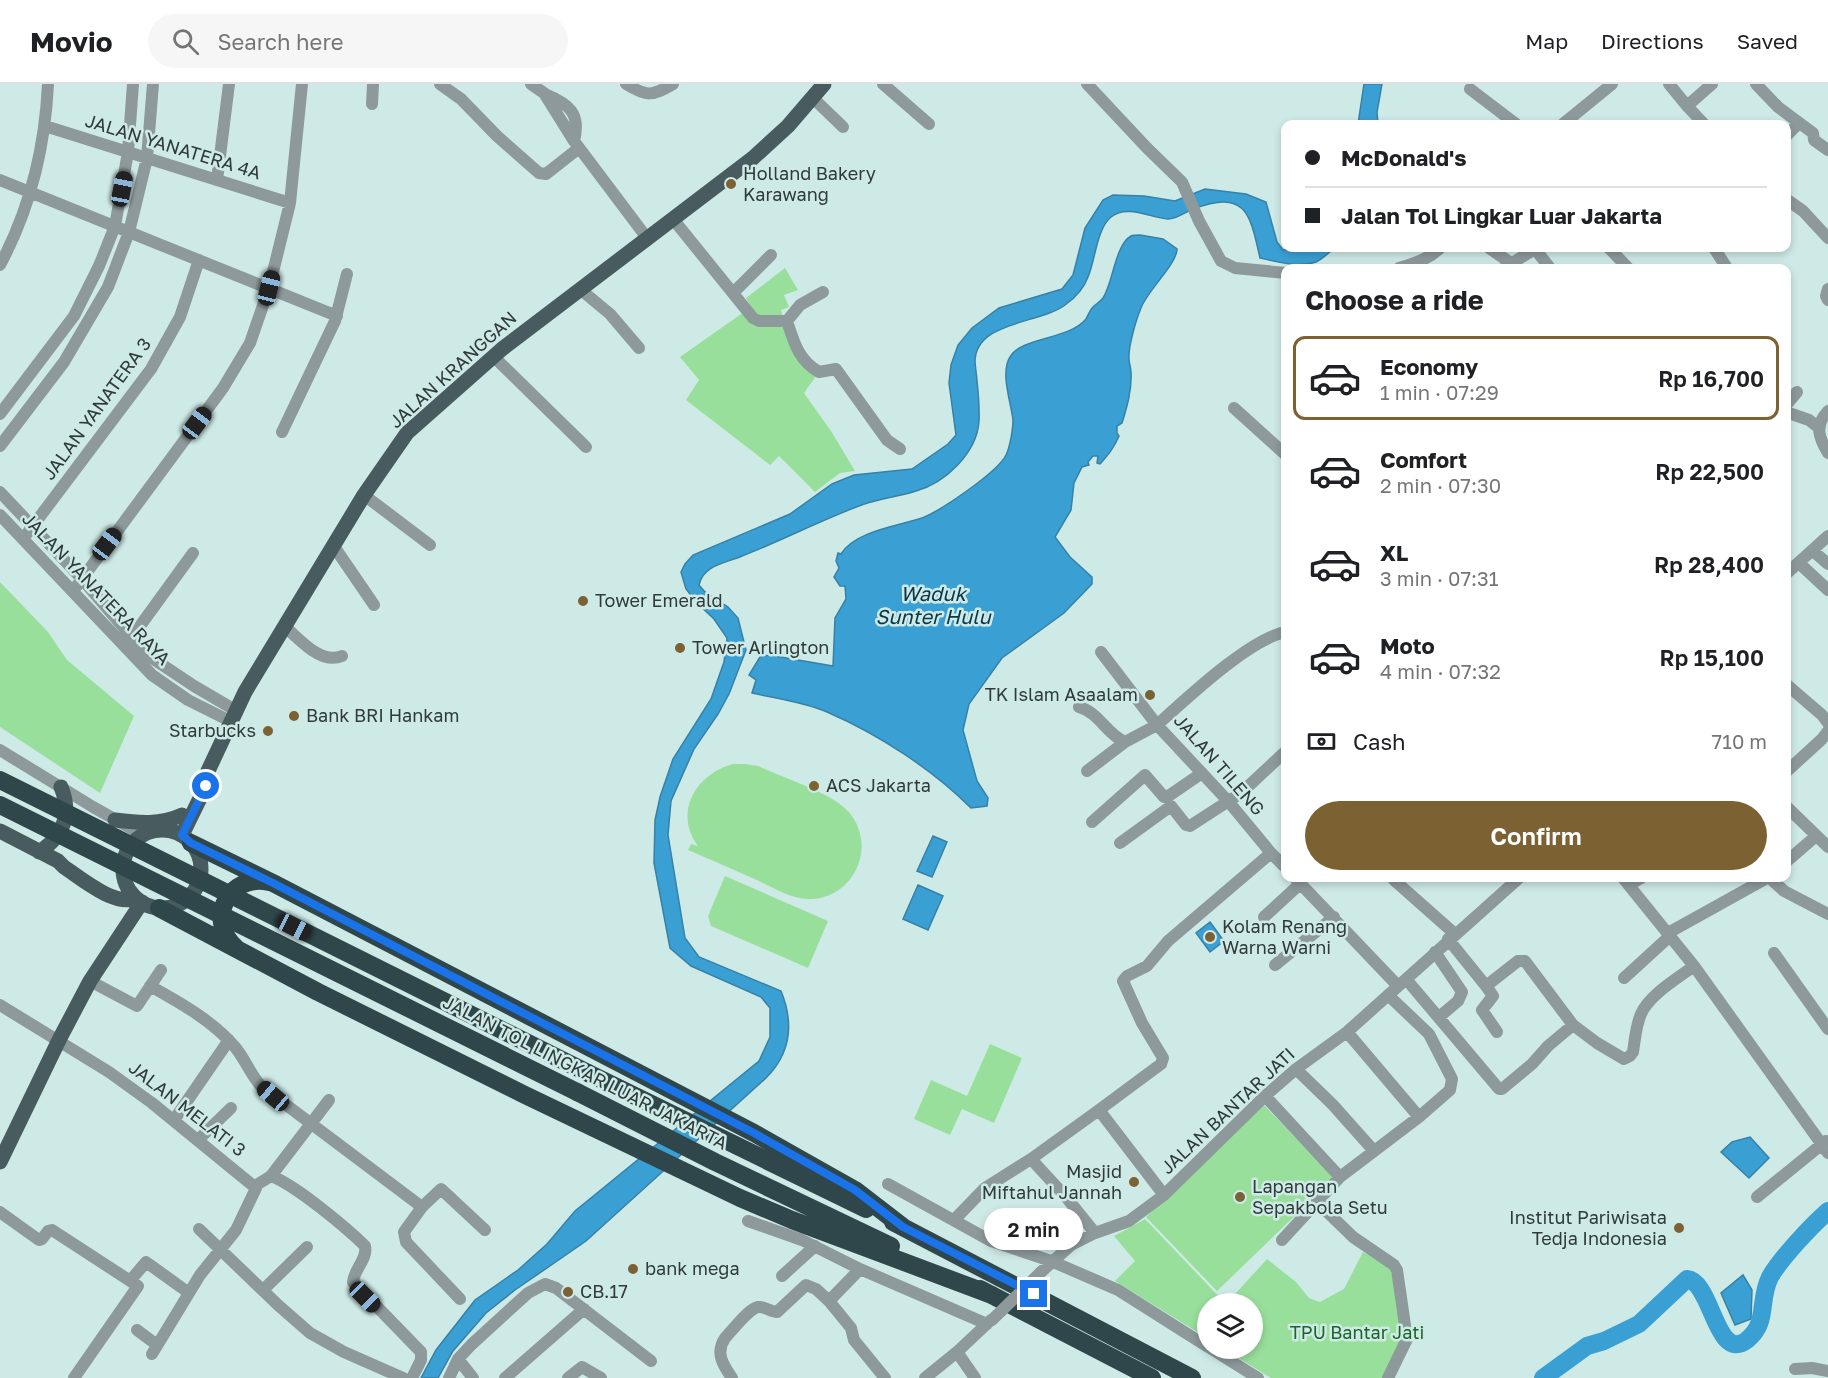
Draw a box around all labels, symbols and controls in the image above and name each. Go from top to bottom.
search box [148,14,568,68]
text: Movio [30,25,112,58]
icon: search [169,25,202,58]
text: Search here [217,28,344,55]
text: Map [1525,28,1568,54]
text: Directions [1601,28,1704,54]
text: Saved [1737,28,1798,54]
street label: JALAN YANATERA 4A [83,109,264,183]
text: McDonald's [1341,144,1467,171]
place label: Holland Bakery Karawang [743,162,876,205]
car [110,170,134,208]
marker: Holland Bakery Karawang [724,177,738,191]
text: Jalan Tol Lingkar Luar Jakarta [1341,202,1662,229]
car [256,268,282,308]
text: Choose a ride [1305,284,1484,316]
street label: JALAN KRANGGAN [384,306,521,432]
street label: JALAN YANATERA 3 [37,333,155,484]
icon: car [1308,351,1362,405]
text: Economy [1380,353,1478,380]
text: Rp 16,700 [1658,365,1764,392]
text: 1 min · 07:29 [1380,380,1499,404]
car [179,403,215,443]
icon: car [1308,444,1362,498]
text: Comfort [1380,446,1467,473]
text: Rp 22,500 [1655,458,1764,485]
text: 2 min · 07:30 [1380,473,1501,497]
street label: JALAN YANATERA RAYA [18,507,175,669]
car [89,524,125,564]
icon: car [1308,537,1362,591]
text: XL [1380,539,1408,566]
text: Rp 28,400 [1654,551,1764,578]
text: 3 min · 07:31 [1380,566,1498,590]
water label: Waduk Sunter Hulu [875,581,992,628]
place label: Tower Emerald [595,589,723,611]
marker: Tower Emerald [576,594,590,608]
icon: car [1308,630,1362,684]
text: Moto [1380,632,1435,659]
place label: Tower Arlington [692,636,829,658]
marker: Tower Arlington [673,641,687,655]
text: Rp 15,100 [1659,644,1764,671]
text: 4 min · 07:32 [1380,659,1501,683]
place label: TK Islam Asaalam [985,683,1138,705]
marker: TK Islam Asaalam [1143,688,1157,702]
place label: Bank BRI Hankam [306,704,459,726]
marker: Bank BRI Hankam [287,709,301,723]
street label: JALAN TILENG [1170,709,1270,819]
place label: Starbucks [169,719,256,741]
marker: Starbucks [261,724,275,738]
icon: cash [1305,725,1338,758]
text: Cash [1353,728,1406,755]
text: 710 m [1712,729,1767,753]
route start [192,772,219,799]
place label: ACS Jakarta [826,774,931,796]
marker: ACS Jakarta [807,779,821,793]
button: Confirm [1305,801,1767,870]
car [274,911,314,943]
place label: Kolam Renang Warna Warni [1222,915,1347,958]
marker: Kolam Renang Warna Warni [1203,930,1217,944]
street label: JALAN TOL LINGKAR LUAR JAKARTA [439,990,731,1154]
street label: JALAN BANTAR JATI [1156,1042,1299,1178]
street label: JALAN MELATI 3 [125,1056,250,1161]
car [253,1078,293,1114]
place label: Masjid Miftahul Jannah [982,1160,1122,1203]
marker: Masjid Miftahul Jannah [1127,1175,1141,1189]
place label: Lapangan Sepakbola Setu [1252,1175,1388,1218]
marker: Lapangan Sepakbola Setu [1233,1190,1247,1204]
place label: Institut Pariwisata Tedja Indonesia [1509,1206,1667,1249]
callout: 2 min [984,1207,1084,1249]
text: 2 min [1008,1217,1060,1241]
marker: Institut Pariwisata Tedja Indonesia [1672,1221,1686,1235]
place label: bank mega [645,1257,740,1279]
marker: bank mega [626,1262,640,1276]
car [346,1278,384,1316]
place label: CB.17 [580,1280,628,1302]
route end [1020,1280,1047,1307]
marker: CB.17 [561,1285,575,1299]
map controls [1197,1293,1263,1359]
button: layers [1197,1293,1263,1359]
park label: TPU Bantar Jati [1290,1321,1424,1343]

